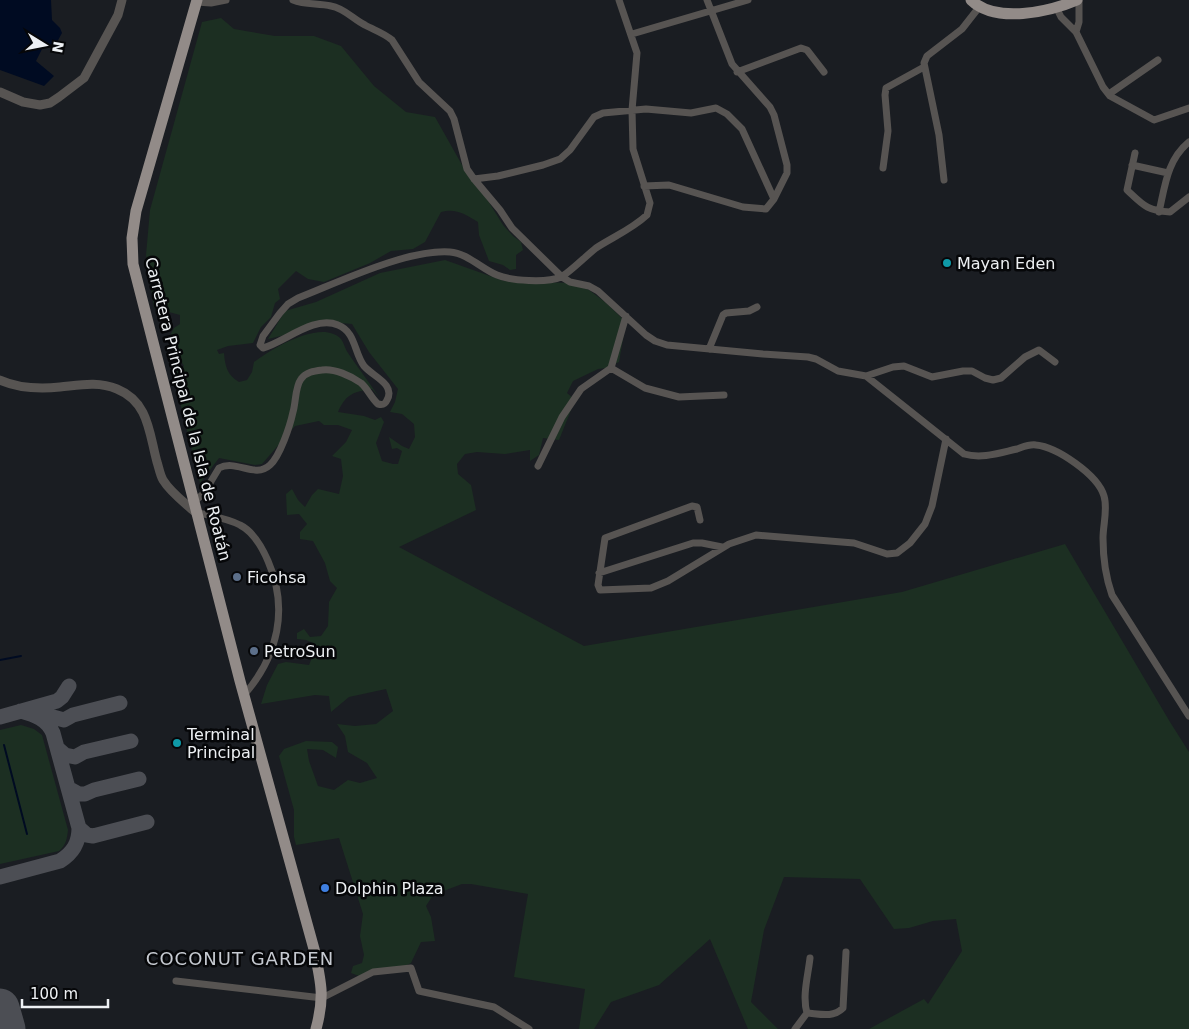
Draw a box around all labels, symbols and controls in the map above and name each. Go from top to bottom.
north arrow [20,20,70,70]
text: N [49,40,67,54]
place label: Mayan Eden [957,254,1055,273]
street label: Carretera Principal de la Isla de Roatán [141,255,235,563]
marker: Mayan Eden [941,257,953,269]
place label: Ficohsa [247,568,306,587]
marker: Ficohsa [231,571,243,583]
place label: PetroSun [264,642,336,661]
marker: PetroSun [248,645,260,657]
place label: Terminal Principal [186,725,255,762]
marker: Terminal Principal [171,737,183,749]
place label: Dolphin Plaza [335,879,444,898]
marker: Dolphin Plaza [319,882,331,894]
district label: COCONUT GARDEN [146,948,334,969]
scale bar [22,976,109,1008]
text: 100 m [30,985,78,1003]

